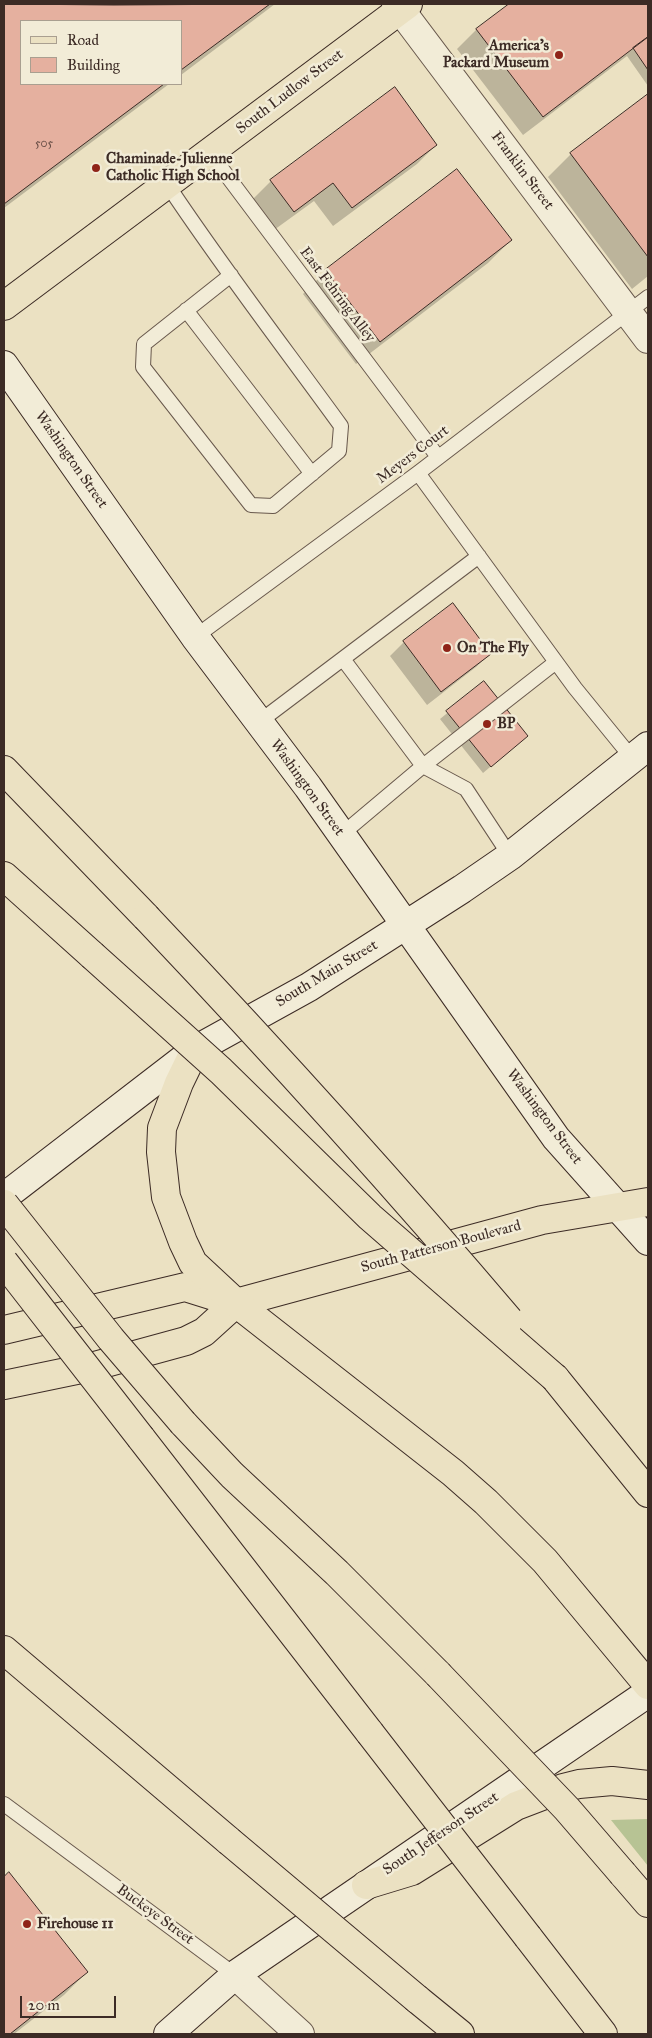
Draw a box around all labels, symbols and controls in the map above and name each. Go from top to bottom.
legend [20,20,182,85]
text: Road [67,31,99,49]
place label: America's Packard Museum [443,37,549,72]
street label: South Ludlow Street [233,46,347,138]
marker: America's Packard Museum [553,49,565,61]
text: Building [67,56,120,74]
street label: Franklin Street [487,128,557,214]
house number: 505 [35,137,53,151]
place label: Chaminade-Julienne Catholic High School [106,150,240,185]
marker: Chaminade-Julienne Catholic High School [90,162,102,174]
street label: East Fehring Alley [295,244,379,346]
street label: Washington Street [31,408,111,512]
street label: Meyers Court [373,422,453,488]
place label: On The Fly [457,639,528,657]
marker: On The Fly [441,642,453,654]
place label: BP [497,715,515,733]
marker: BP [481,718,493,730]
street label: Washington Street [266,736,348,840]
street label: South Main Street [273,936,381,1012]
street label: Washington Street [502,1066,586,1168]
street label: South Patterson Boulevard [359,1217,523,1277]
street label: South Jefferson Street [380,1789,502,1879]
street label: Buckeye Street [113,1881,197,1949]
place label: Firehouse 11 [37,1915,113,1933]
marker: Firehouse 11 [21,1918,33,1930]
scale bar [22,1986,119,2018]
text: 20 m [28,1996,60,2014]

